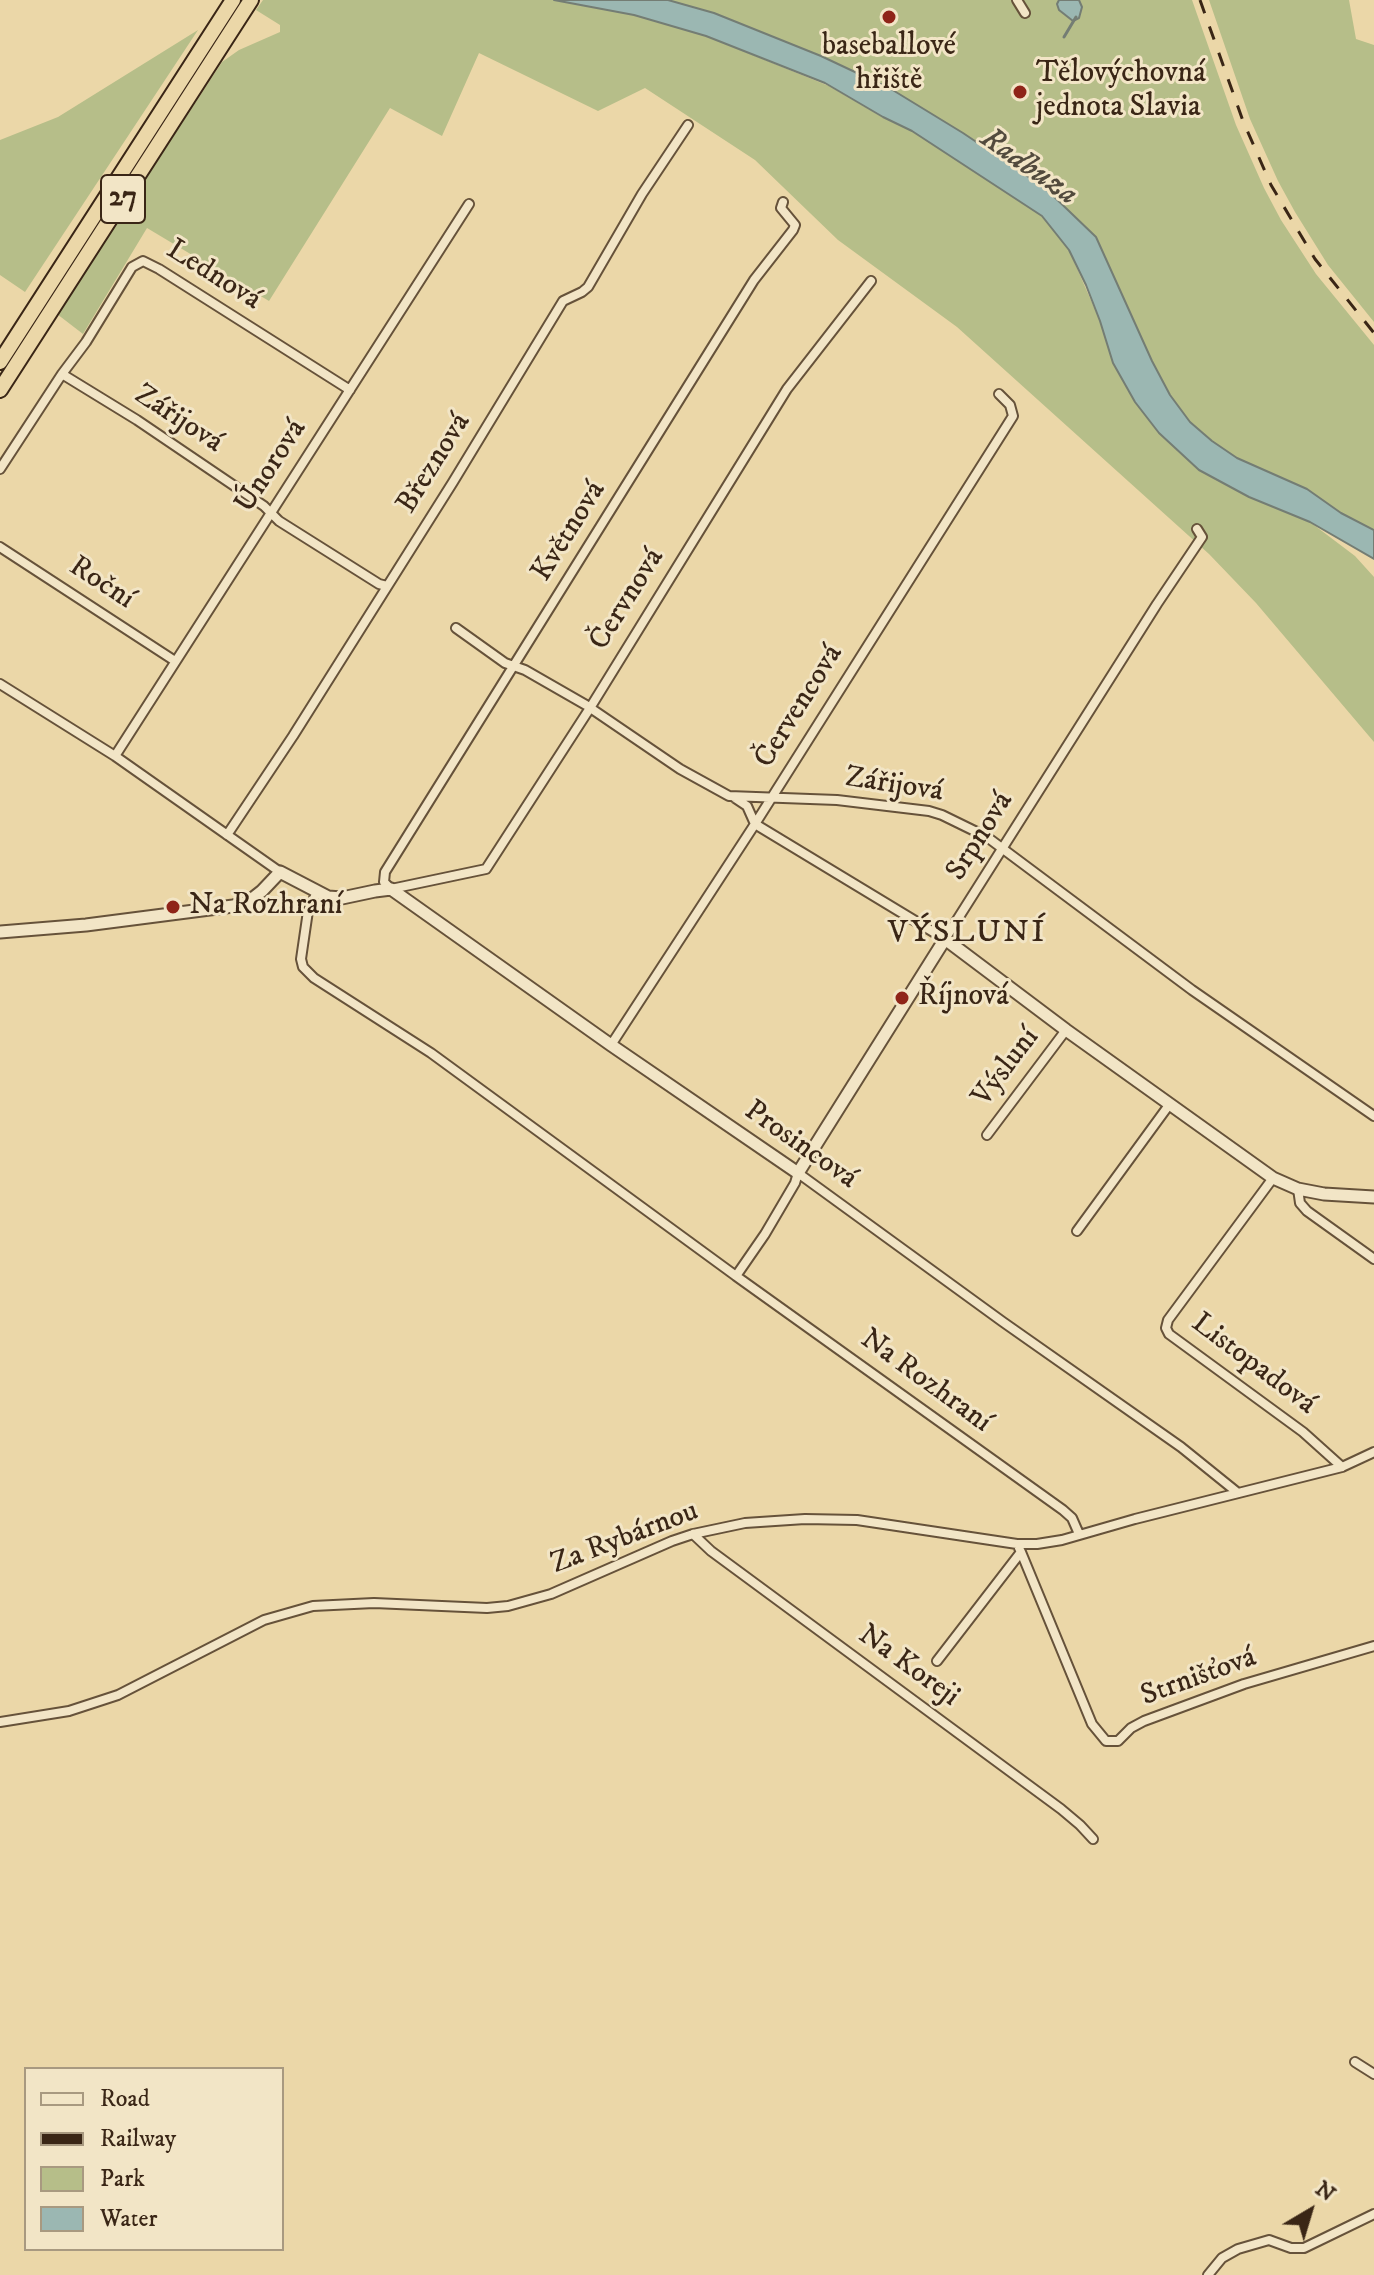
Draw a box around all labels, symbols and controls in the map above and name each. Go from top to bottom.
marker: baseballové hřiště [880,8,898,26]
place label: baseballové hřiště [822,30,956,100]
place label: Tělovýchovná jednota Slavia [1036,57,1206,128]
marker: Tělovýchovná jednota Slavia [1011,83,1029,101]
water label: Radbuza [972,121,1084,215]
road number: 27 [101,175,145,223]
street label: Lednová [159,233,267,319]
street label: Zářijová [127,378,229,462]
street label: Březnová [390,407,480,521]
street label: Únorová [229,413,315,521]
street label: Květnová [525,475,615,589]
street label: Červnová [583,542,673,658]
street label: Roční [62,550,140,618]
street label: Červencová [748,639,852,775]
street label: Zářijová [842,761,946,811]
street label: Srpnová [940,786,1022,888]
place label: Na Rozhraní [189,889,343,925]
marker: Na Rozhraní [164,898,182,916]
district label: VÝSLUNÍ [888,915,1046,953]
place label: Říjnová [918,980,1009,1016]
marker: Říjnová [893,989,911,1007]
street label: Výsluní [966,1021,1048,1115]
street label: Prosincová [736,1094,864,1198]
street label: Listopadová [1184,1306,1322,1424]
street label: Na Rozhraní [852,1322,998,1442]
street label: Za Rybárnou [546,1494,704,1584]
street label: Na Koreji [850,1618,966,1716]
street label: Strnišťová [1136,1641,1262,1715]
legend [24,2067,284,2251]
text: Road [100,2084,150,2114]
text: Railway [100,2124,176,2154]
text: Park [100,2164,145,2194]
north arrow [1270,2171,1350,2251]
text: N [1310,2175,1341,2208]
text: Water [100,2204,157,2234]

